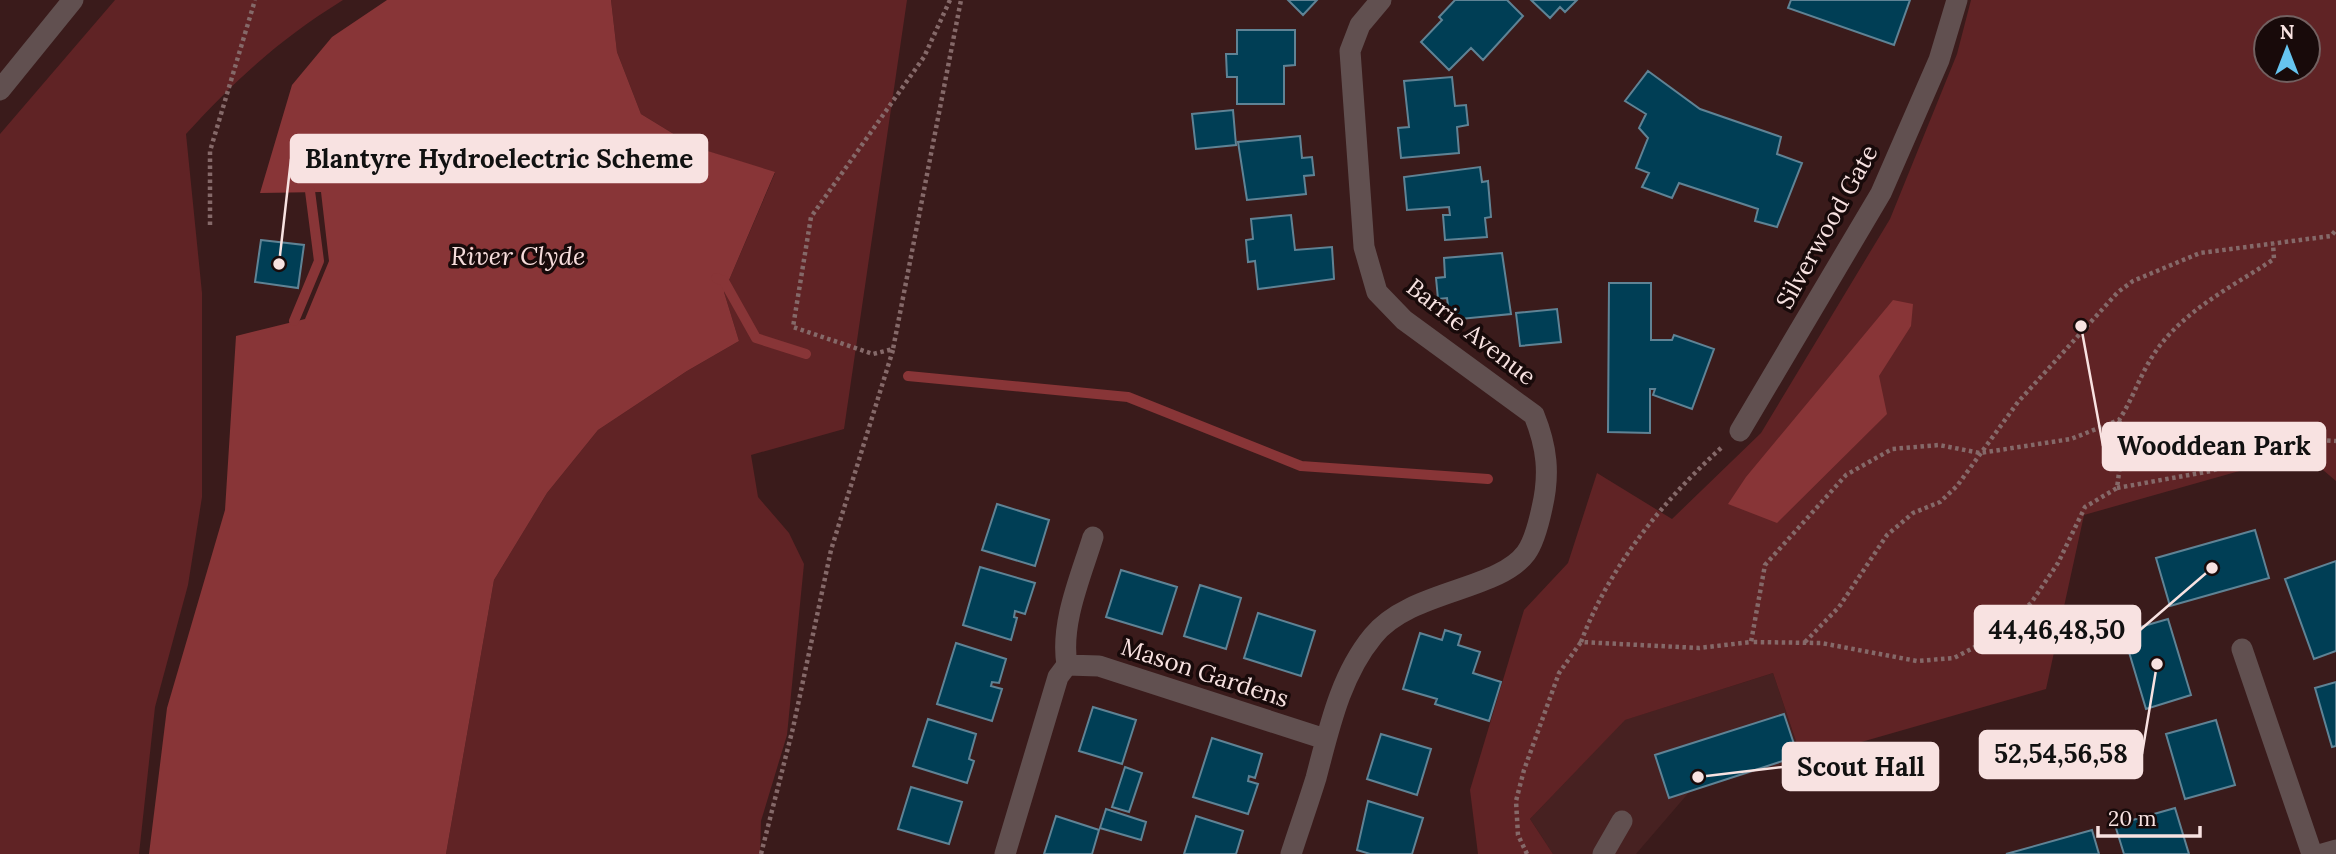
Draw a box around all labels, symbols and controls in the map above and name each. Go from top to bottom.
north arrow [2252,14,2322,84]
text: N [2280,20,2295,44]
callout: Blantyre Hydroelectric Scheme [291,135,707,182]
street label: Silverwood Gate [1769,139,1884,314]
text: Blantyre Hydroelectric Scheme [305,142,693,175]
water label: River Clyde [451,239,585,272]
street label: Barrie Avenue [1400,271,1542,392]
callout: Wooddean Park [2103,423,2325,470]
text: Wooddean Park [2117,429,2311,462]
callout: 44,46,48,50 [1975,606,2140,653]
text: 44,46,48,50 [1988,613,2126,646]
street label: Mason Gardens [1117,631,1293,714]
callout: 52,54,56,58 [1980,731,2142,778]
text: 52,54,56,58 [1994,737,2128,770]
callout: Scout Hall [1783,743,1938,790]
text: Scout Hall [1797,750,1925,783]
scale bar [2098,794,2200,838]
text: 20 m [2108,805,2157,832]

